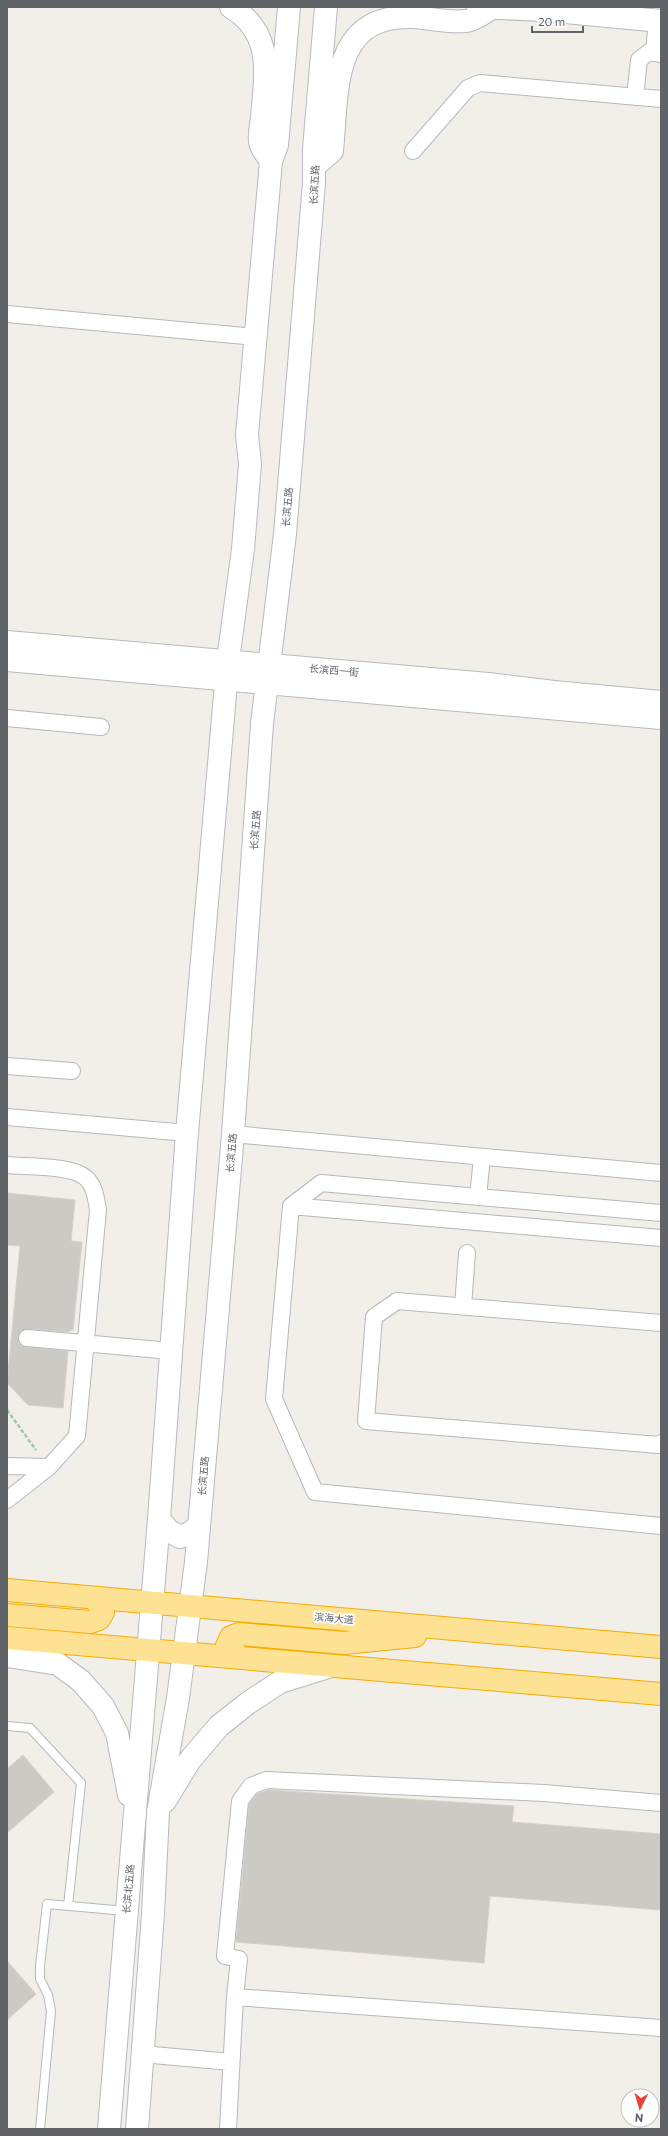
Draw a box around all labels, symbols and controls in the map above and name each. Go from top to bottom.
scale bar [532,8,583,34]
text: 20 m [538,14,565,28]
street label: 长滨五路 [307,165,321,205]
street label: 长滨五路 [279,487,295,527]
street label: 长滨西一街 [309,662,359,678]
street label: 长滨五路 [248,810,262,850]
street label: 长滨五路 [223,1133,239,1173]
street label: 长滨五路 [195,1456,211,1496]
street label: 滨海大道 [314,1610,354,1626]
street label: 长滨北五路 [120,1864,136,1914]
north arrow [620,2088,660,2128]
text: N [634,2112,644,2125]

